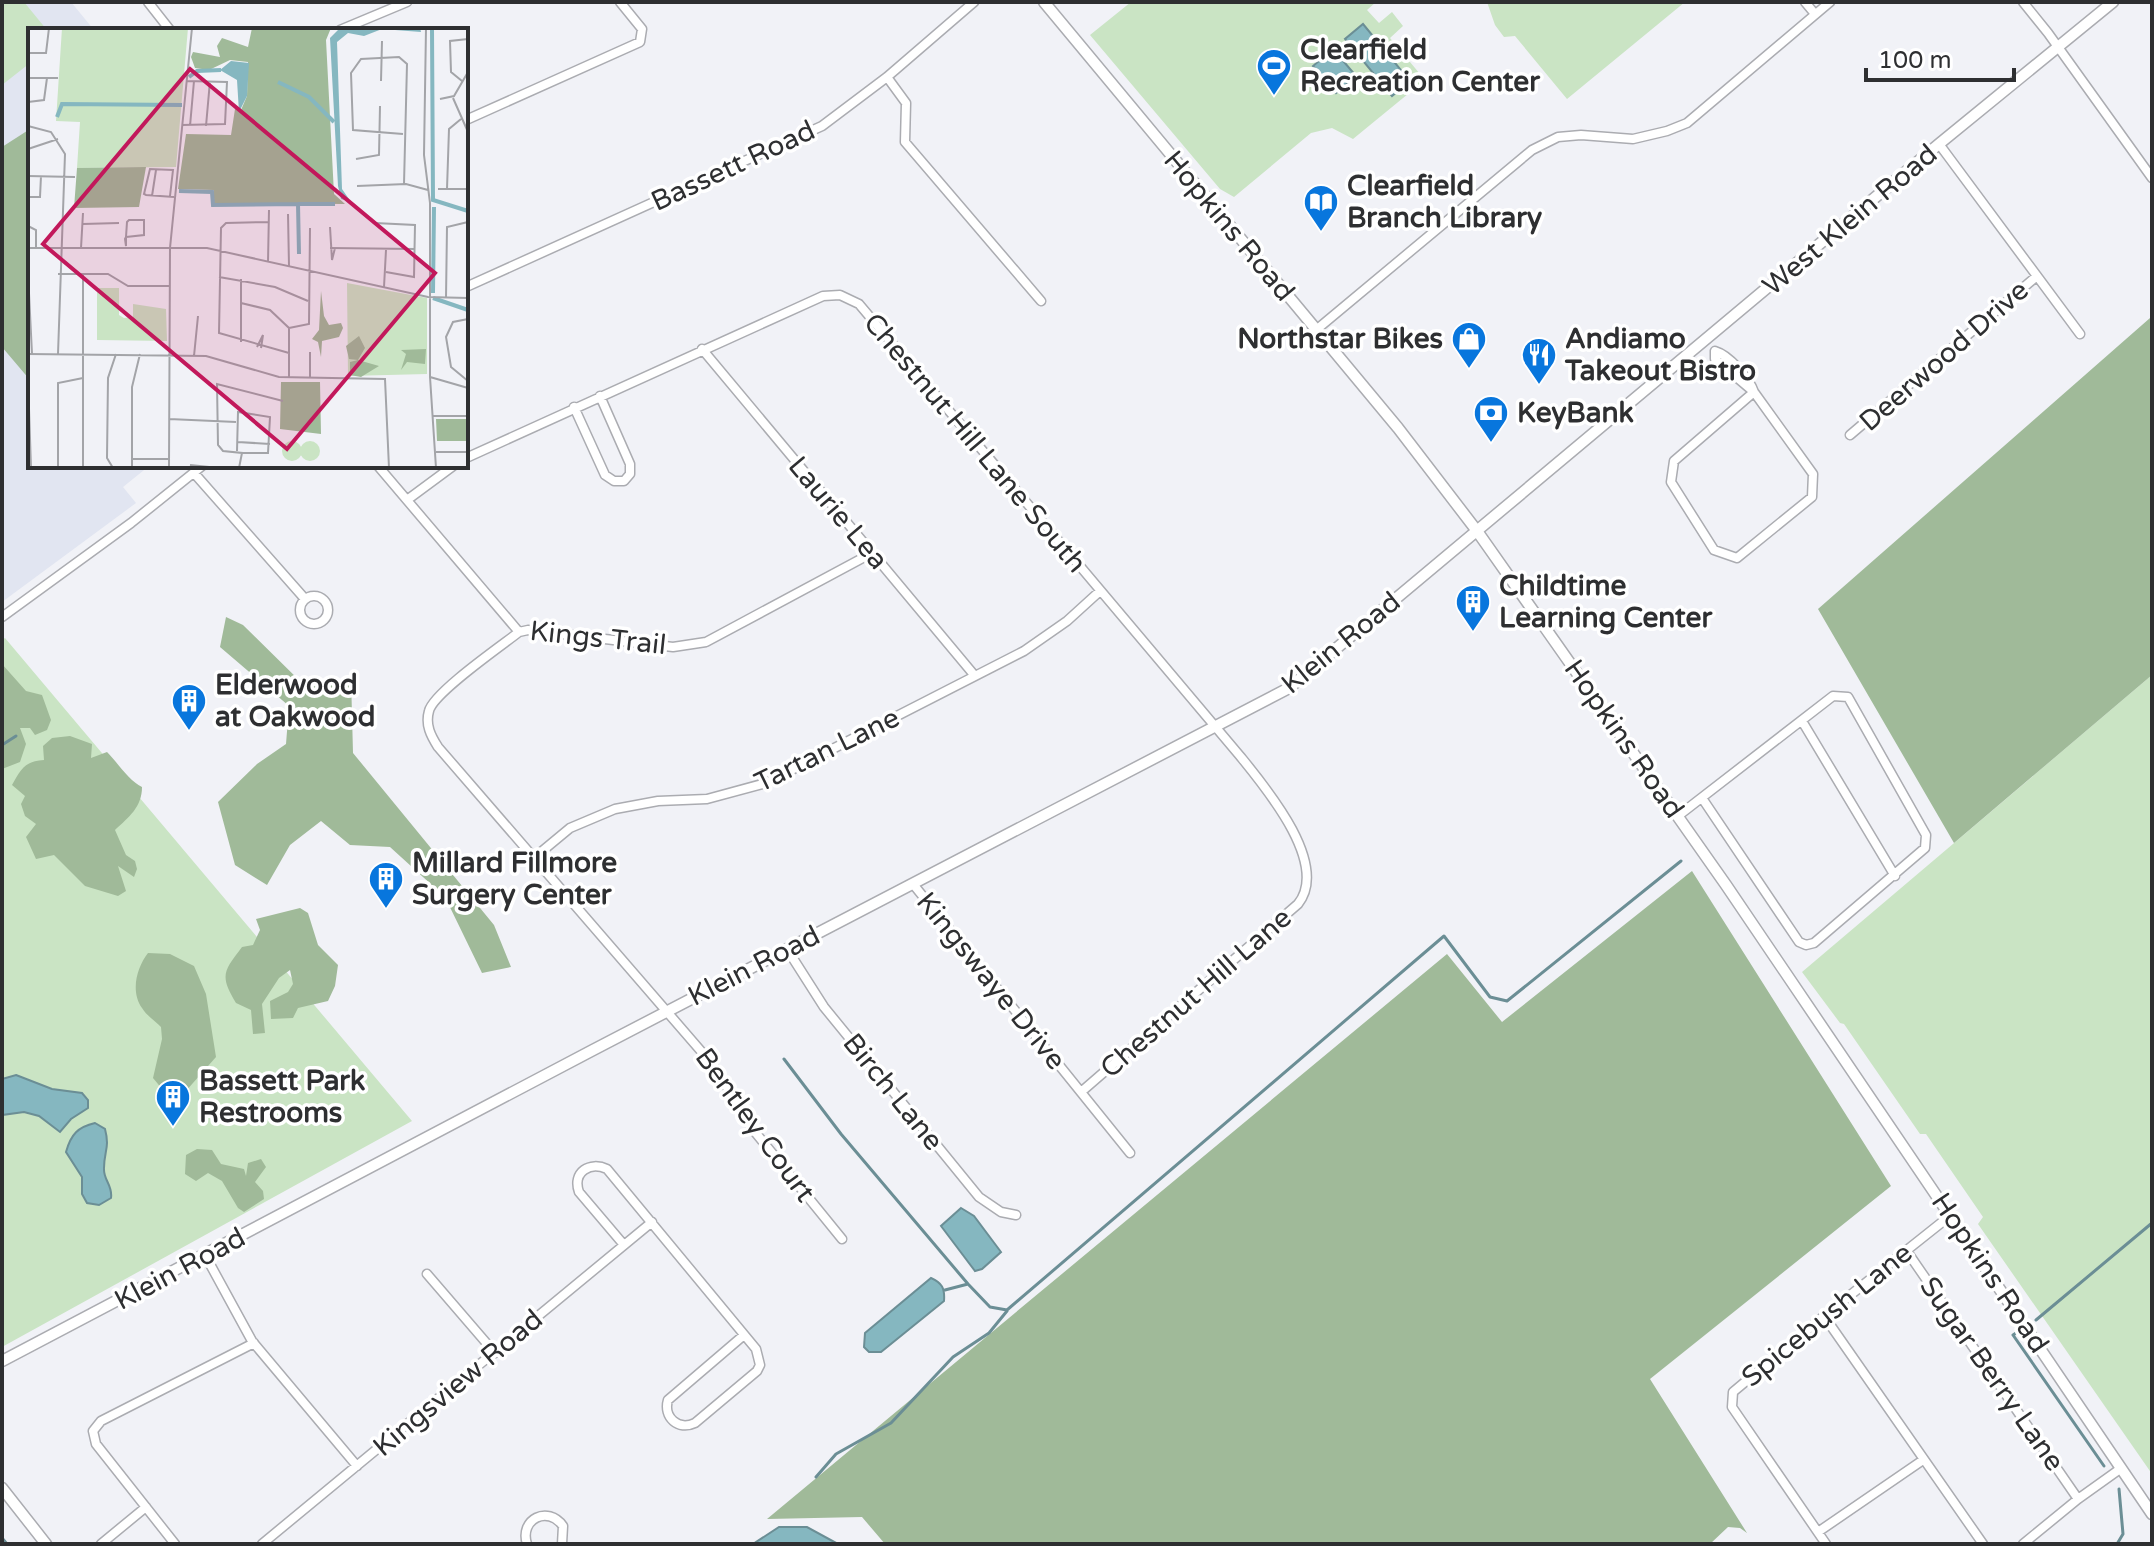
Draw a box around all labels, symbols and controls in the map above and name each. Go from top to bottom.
inset map [28,28,468,468]
scale bar [1866,32,2014,82]
place label: Clearfield Recreation Center [1300,33,1541,99]
text: 100 m [1878,46,1952,75]
sports icon: Clearfield Recreation Center [1255,47,1293,97]
street label: Bassett Road [646,113,820,219]
street label: West Klein Road [1756,137,1944,303]
street label: Hopkins Road [1156,144,1302,308]
place label: Clearfield Branch Library [1347,169,1542,235]
library icon: Clearfield Branch Library [1302,183,1340,233]
street label: Deerwood Drive [1853,273,2035,439]
street label: Chestnut Hill Lane South [856,306,1094,580]
shop icon: Northstar Bikes [1450,320,1488,370]
place label: Northstar Bikes [1237,322,1443,356]
place label: Andiamo Takeout Bistro [1564,322,1756,388]
restaurant icon: Andiamo Takeout Bistro [1520,336,1558,386]
bank icon: KeyBank [1472,394,1510,444]
place label: KeyBank [1517,396,1634,430]
street label: Laurie Lea [781,449,895,577]
place label: Childtime Learning Center [1499,569,1713,635]
building icon: Childtime Learning Center [1454,583,1492,633]
street label: Klein Road [1275,585,1407,701]
street label: Kings Trail [528,614,668,662]
street label: Hopkins Road [1557,653,1691,825]
place label: Elderwood at Oakwood [215,668,376,734]
building icon: Elderwood at Oakwood [170,682,208,732]
street label: Tartan Lane [749,700,905,800]
place label: Millard Fillmore Surgery Center [412,846,617,912]
building icon: Millard Fillmore Surgery Center [367,860,405,910]
street label: Kingswaye Drive [909,886,1073,1076]
street label: Chestnut Hill Lane [1093,901,1299,1085]
street label: Klein Road [682,918,826,1014]
street label: Birch Lane [836,1027,950,1157]
street label: Bentley Court [688,1041,822,1209]
place label: Bassett Park Restrooms [199,1064,365,1130]
building icon: Bassett Park Restrooms [154,1078,192,1128]
street label: Hopkins Road [1924,1186,2056,1360]
street label: Klein Road [109,1220,251,1318]
street label: Spicebush Lane [1735,1236,1919,1394]
street label: Sugar Berry Lane [1912,1270,2072,1478]
street label: Kingsview Road [366,1302,550,1464]

